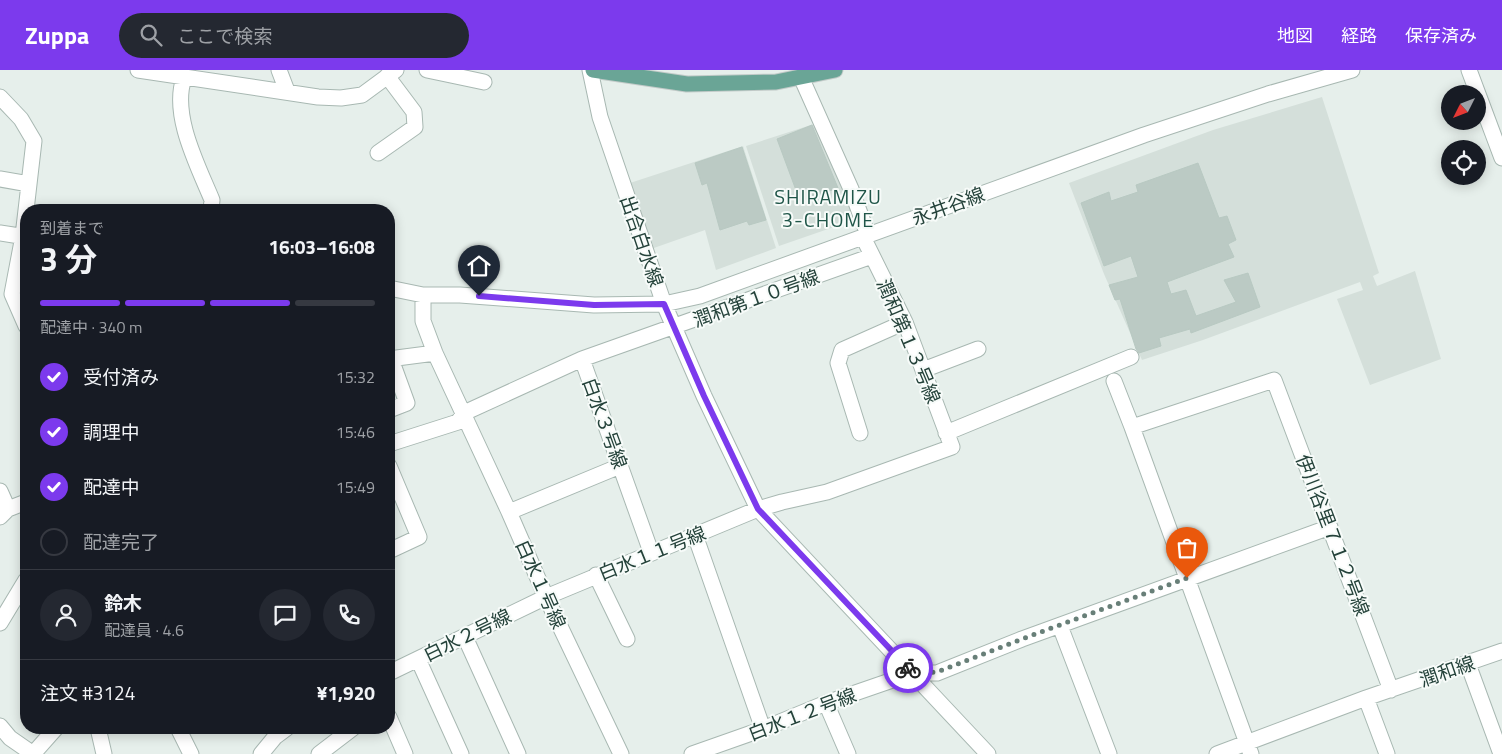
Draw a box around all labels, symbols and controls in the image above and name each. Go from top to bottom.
search box [119,13,469,58]
text: Zuppa [25,17,89,53]
icon: search [137,21,165,49]
text: ここで検索 [177,21,272,50]
text: 地図 [1277,22,1313,49]
text: 経路 [1341,22,1377,49]
text: 保存済み [1405,22,1477,49]
north arrow [1441,85,1486,130]
map controls [1441,85,1486,185]
button: locate [1441,140,1486,185]
street label: 永井谷線 [907,179,989,232]
district label: SHIRAMIZU 3-CHOME [774,181,882,235]
street label: 出合白水線 [613,191,672,290]
text: 到着まで [40,216,104,240]
text: 16:03–16:08 [268,232,375,261]
text: 3 分 [40,235,97,283]
pin [458,245,500,296]
icon: home [465,252,493,280]
street label: 潤和第１０号線 [688,261,823,334]
street label: 潤和第１３号線 [870,274,949,408]
text: 配達中 · 340 m [40,315,142,339]
text: 受付済み [83,362,159,391]
icon: check [40,363,68,391]
text: 15:32 [336,365,375,389]
street label: 白水３号線 [576,373,635,472]
text: 調理中 [83,417,140,446]
icon: check [40,418,68,446]
text: 15:46 [336,420,375,444]
street label: 伊川谷里７１２号線 [1289,450,1378,620]
text: 配達中 [83,472,140,501]
icon: check [40,473,68,501]
text: 15:49 [336,475,375,499]
street label: 白水１１号線 [594,518,710,587]
text: 配達完了 [83,527,159,556]
pin [1166,527,1208,578]
street label: 白水１号線 [509,534,574,633]
icon: bag [1173,534,1201,562]
text: 鈴木 [104,588,142,617]
button: person [40,589,92,641]
button: chat [259,589,311,641]
button: phone [323,589,375,641]
street label: 白水２号線 [418,601,516,668]
text: 配達員 · 4.6 [104,618,184,642]
courier [883,643,933,693]
street label: 潤和線 [1415,648,1479,694]
icon: bike [894,654,922,682]
text: 注文 #3124 [40,678,135,707]
text: ¥1,920 [317,678,375,707]
street label: 白水１２号線 [743,680,860,747]

